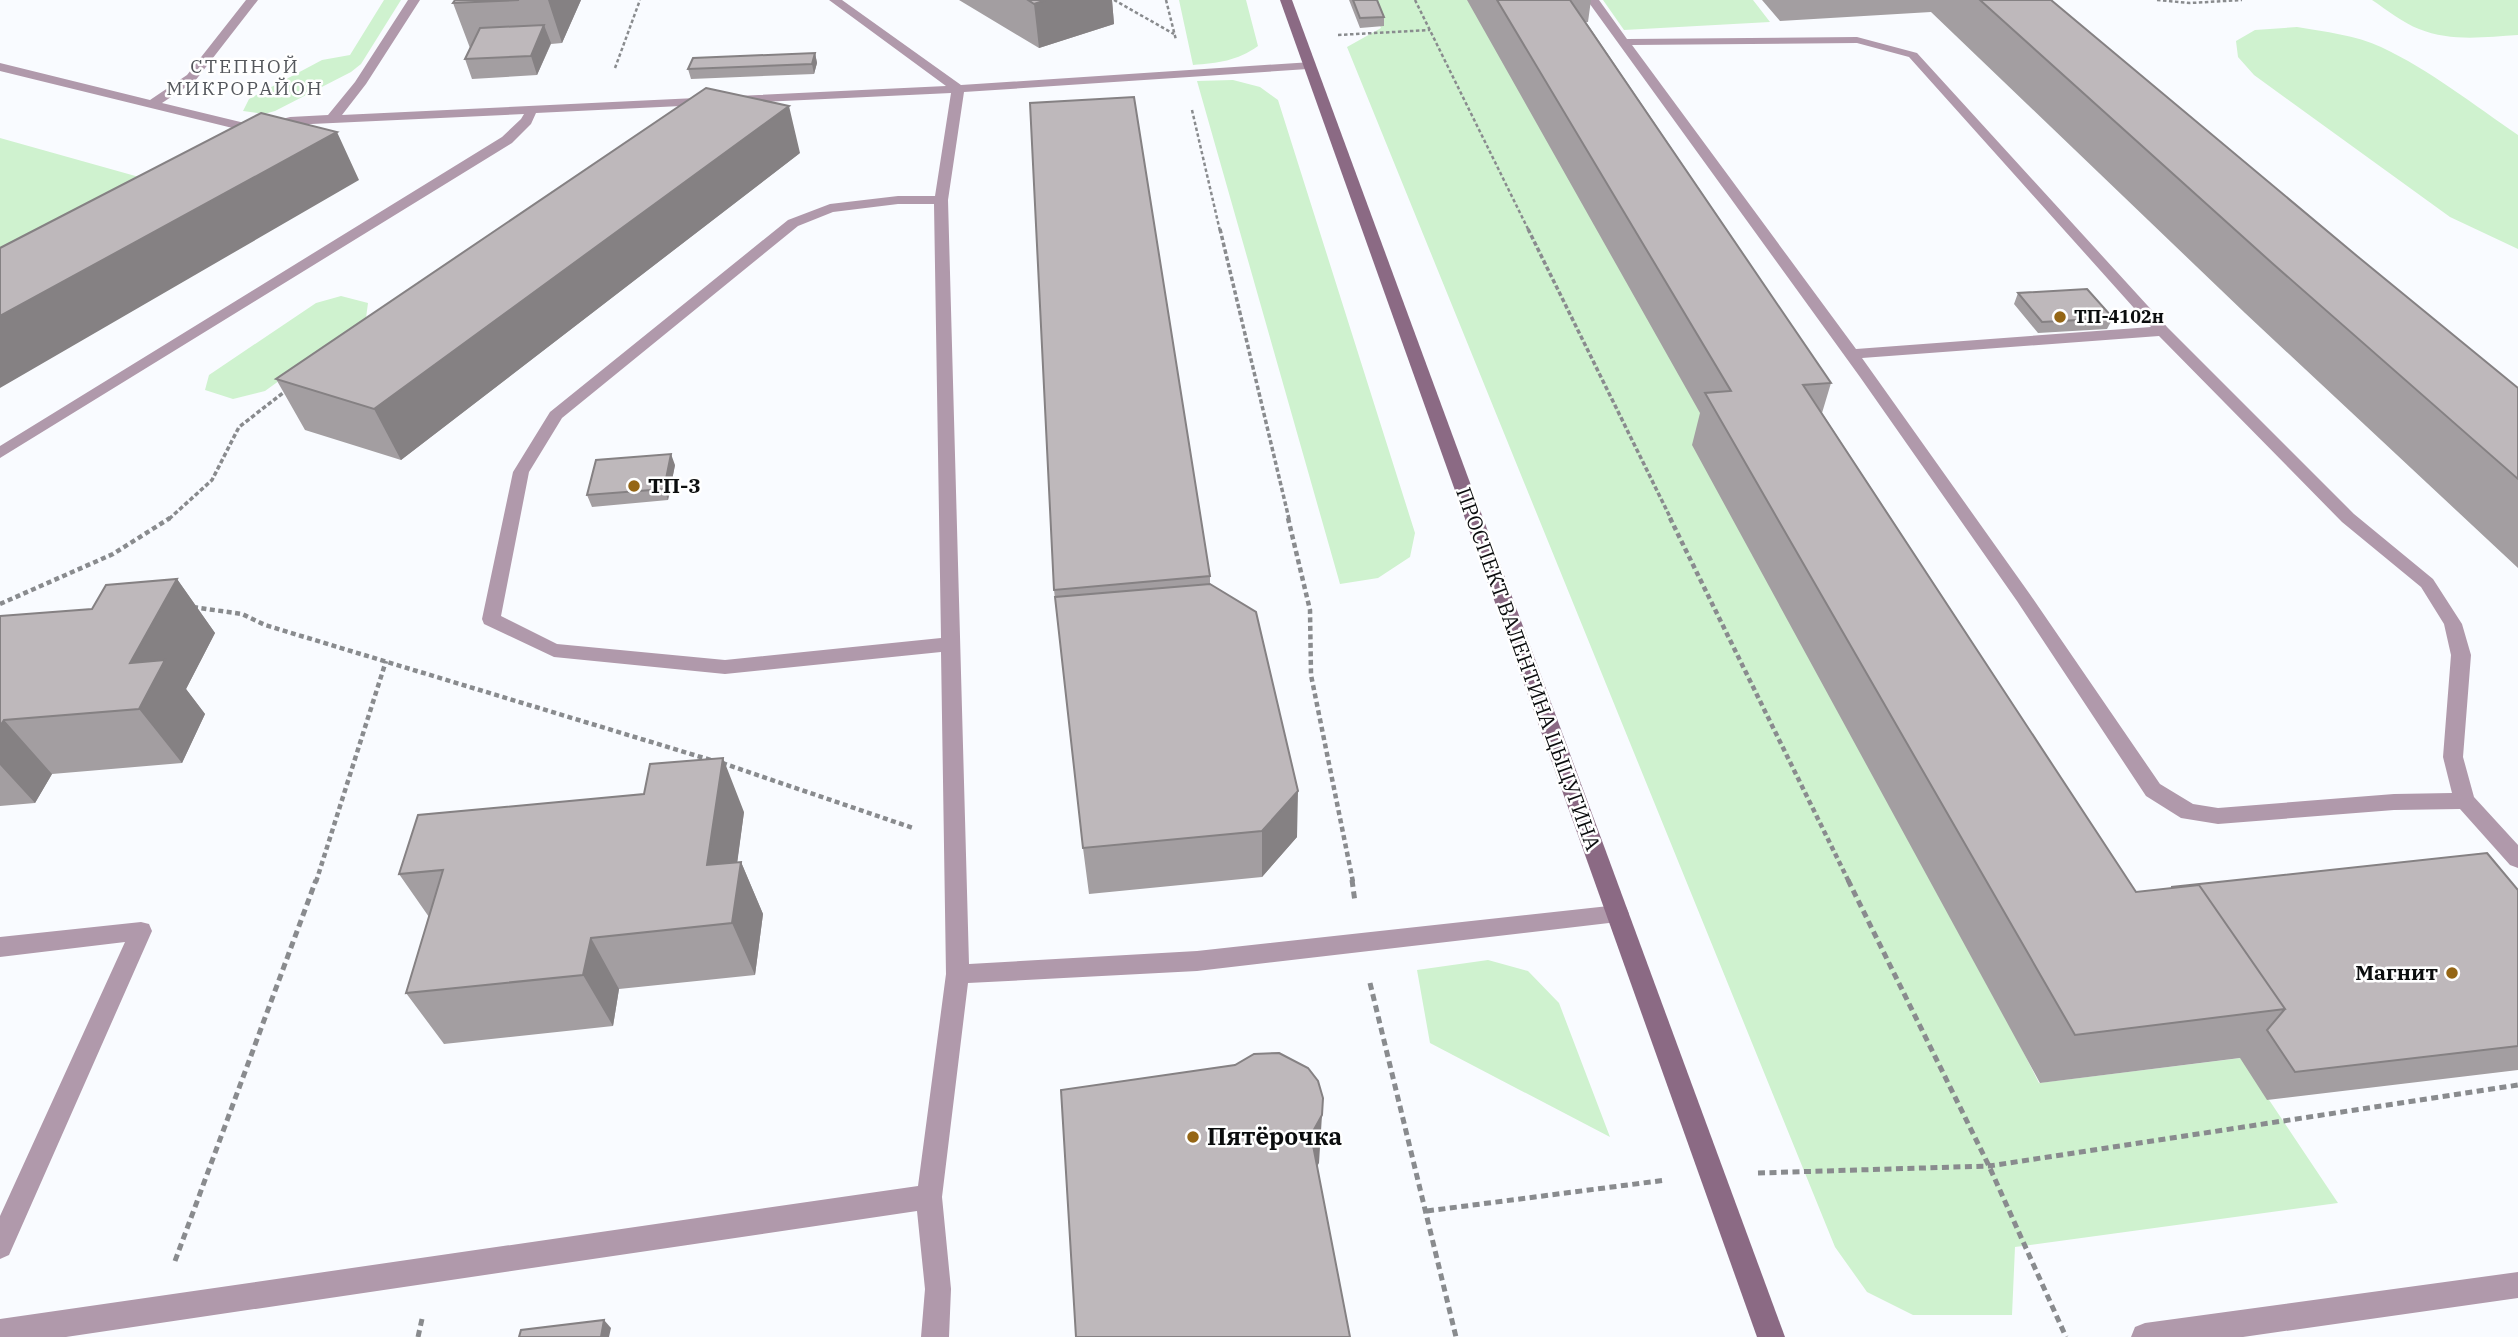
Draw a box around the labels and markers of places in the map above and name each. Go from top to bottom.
place label: ТП-4102н [2074,305,2164,328]
marker: ТП-4102н [2052,309,2068,325]
place label: ТП-3 [648,471,701,499]
marker: ТП-3 [626,478,642,494]
place label: Магнит [2355,958,2438,986]
marker: Магнит [2444,965,2460,981]
place label: Пятёрочка [1207,1120,1342,1152]
marker: Пятёрочка [1185,1129,1201,1145]

